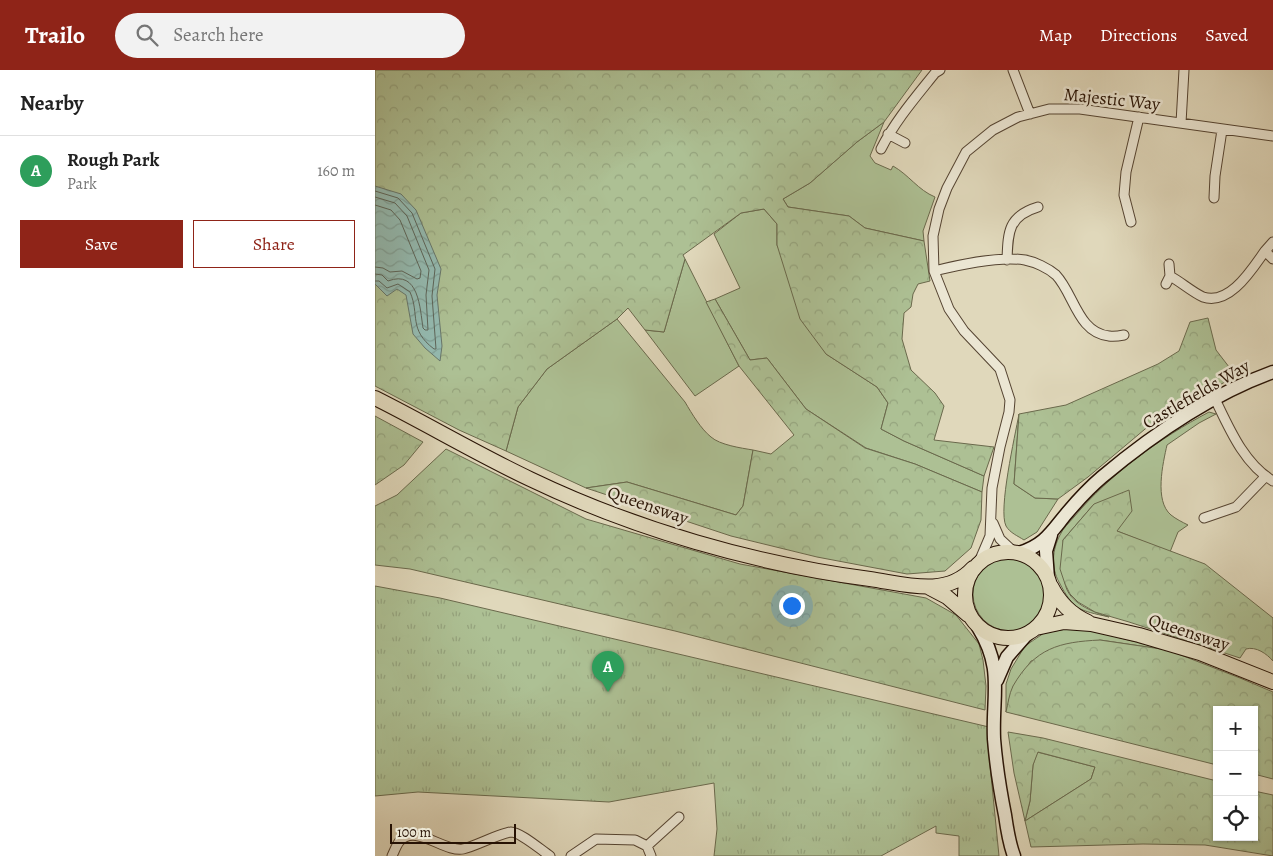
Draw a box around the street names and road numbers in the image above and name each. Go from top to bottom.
street label: Majestic Way [1063,82,1162,116]
street label: Castlefields Way [1138,353,1255,434]
street label: Queensway [604,480,693,530]
street label: Queensway [1145,608,1234,657]

